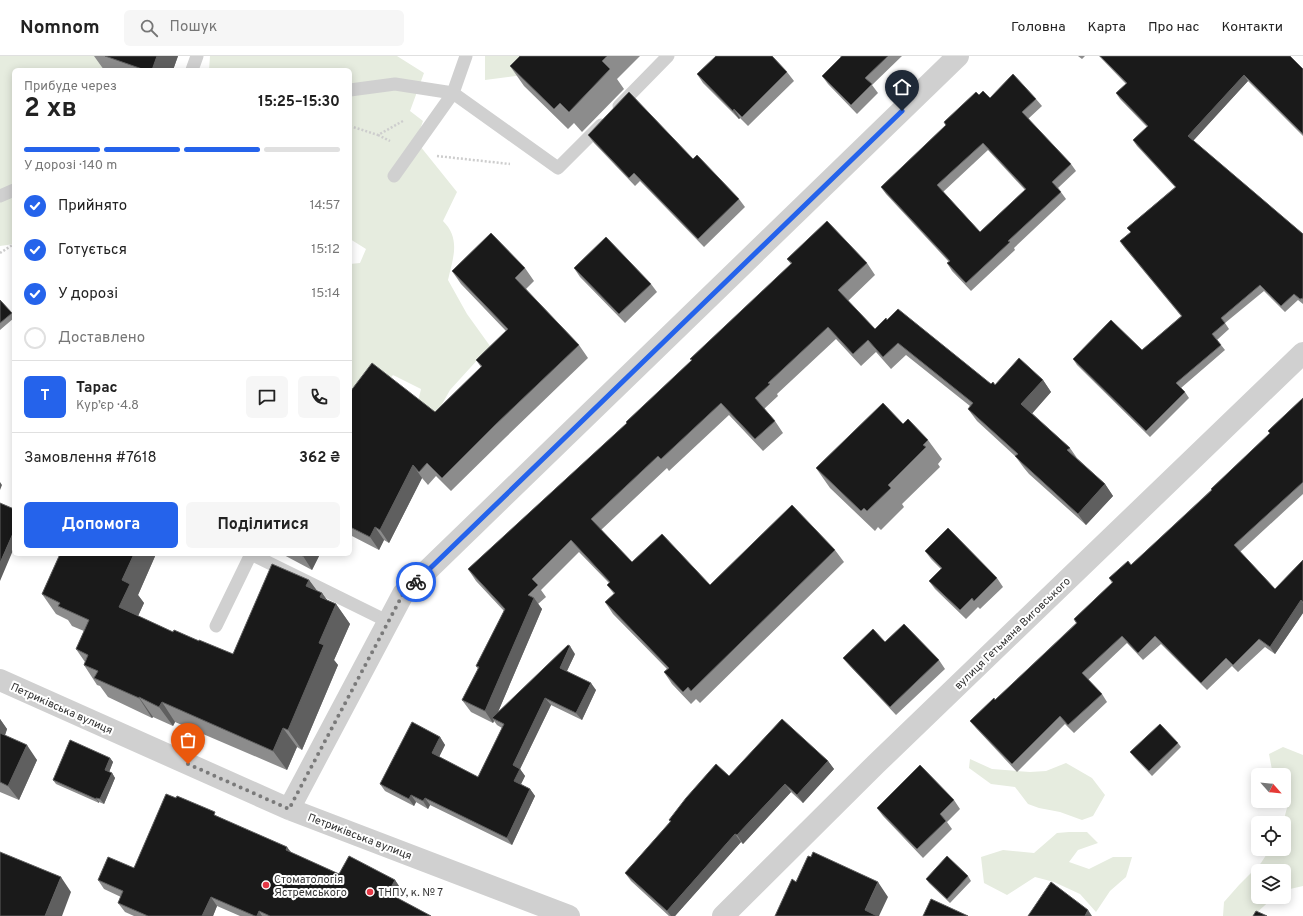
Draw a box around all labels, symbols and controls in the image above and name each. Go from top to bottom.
search box [124,10,404,46]
text: Nomnom [20,16,100,40]
icon: search [138,17,160,39]
text: Пошук [170,18,217,37]
text: Головна [1011,19,1066,36]
text: Карта [1088,19,1126,36]
text: Про нас [1148,19,1199,36]
text: Контакти [1221,19,1283,36]
pin [885,70,919,111]
icon: home [891,76,913,98]
text: Прибуде через [24,79,117,95]
text: 2 хв [24,93,77,126]
text: 15:25–15:30 [258,93,340,112]
text: У дорозі · 140 m [24,158,117,174]
icon: check [24,195,46,217]
text: Прийнято [58,197,127,216]
text: 14:57 [310,198,340,214]
icon: check [24,239,46,261]
text: Готується [58,241,127,260]
text: 15:12 [311,242,340,258]
icon: check [24,283,46,305]
text: У дорозі [58,285,118,304]
text: 15:14 [311,286,340,302]
text: Доставлено [58,329,145,348]
button: chat [246,376,288,418]
button: phone [298,376,340,418]
text: Тарас [76,379,118,398]
text: Т [40,387,50,406]
text: Кур’єр · 4.8 [76,398,139,414]
text: Замовлення #7618 [24,449,157,468]
text: 362 ₴ [299,449,340,468]
button: Допомога [24,502,178,548]
button: Поділитися [186,502,340,548]
courier [396,562,436,602]
icon: bike [405,571,427,593]
street label: вулиця Гетьмана Виговського [952,574,1074,693]
street label: Петриківська вулиця [8,680,115,738]
pin [171,723,205,764]
icon: bag [177,729,199,751]
north arrow [1251,768,1291,808]
map controls [1251,768,1291,904]
street label: Петриківська вулиця [306,811,414,863]
button: locate [1251,816,1291,856]
button: layers [1251,864,1291,904]
place label: Стоматологія Ястремського [274,873,347,900]
marker: Стоматологія Ястремського [261,880,271,890]
place label: ТНПУ, к. № 7 [378,886,443,900]
marker: ТНПУ, к. № 7 [365,887,375,897]

